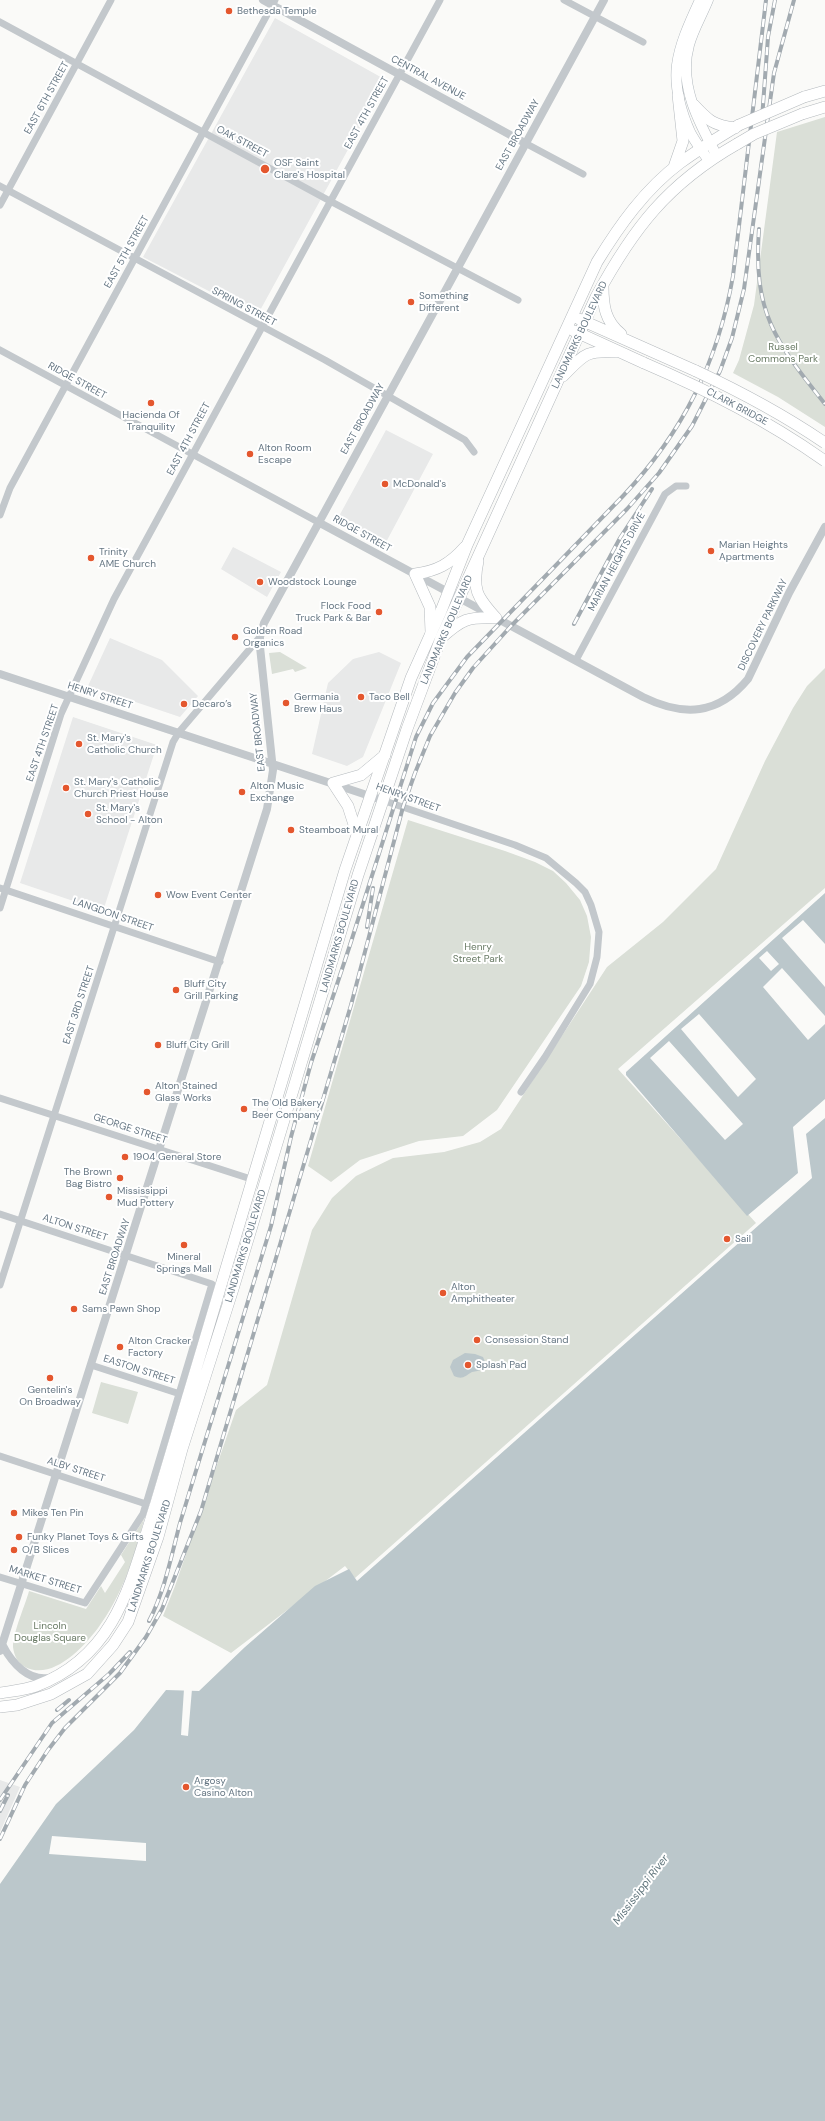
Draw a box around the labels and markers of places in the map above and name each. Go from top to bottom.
place label: Bethesda Temple [237,5,317,17]
marker: Bethesda Temple [224,6,234,16]
place label: OSF Saint Clare's Hospital [274,157,345,180]
marker: OSF Saint Clare's Hospital [259,163,271,175]
place label: Something Different [419,290,469,314]
marker: Something Different [406,297,416,307]
marker: Hacienda Of Tranquility [146,398,156,408]
place label: Hacienda Of Tranquility [122,409,180,432]
place label: Alton Room Escape [258,442,311,466]
marker: Alton Room Escape [245,449,255,459]
place label: McDonald's [393,478,446,490]
marker: McDonald's [380,479,390,489]
place label: Marian Heights Apartments [719,539,788,562]
place label: Trinity AME Church [99,546,156,570]
marker: Marian Heights Apartments [706,546,716,556]
marker: Trinity AME Church [86,553,96,563]
place label: Woodstock Lounge [268,576,357,588]
marker: Woodstock Lounge [255,577,265,587]
place label: Flock Food Truck Park & Bar [296,600,371,624]
marker: Flock Food Truck Park & Bar [374,607,384,617]
place label: Golden Road Organics [243,625,302,648]
marker: Golden Road Organics [230,632,240,642]
place label: Germania Brew Haus [294,691,342,714]
place label: Taco Bell [369,691,410,703]
marker: Taco Bell [356,692,366,702]
place label: Decaro’s [192,698,232,710]
marker: Germania Brew Haus [281,698,291,708]
marker: Decaro’s [179,699,189,709]
place label: St. Mary's Catholic Church [87,732,162,756]
marker: St. Mary's Catholic Church [74,739,84,749]
place label: St. Mary's Catholic Church Priest House [74,776,168,800]
place label: Alton Music Exchange [250,780,304,804]
marker: St. Mary's Catholic Church Priest House [61,783,71,793]
marker: Alton Music Exchange [237,787,247,797]
place label: St. Mary's School - Alton [96,802,162,826]
marker: St. Mary's School - Alton [83,809,93,819]
place label: Steamboat Mural [299,824,378,836]
marker: Steamboat Mural [286,825,296,835]
place label: Wow Event Center [166,889,252,901]
marker: Wow Event Center [153,890,163,900]
place label: Bluff City Grill Parking [184,978,238,1002]
marker: Bluff City Grill Parking [171,985,181,995]
place label: Bluff City Grill [166,1039,229,1051]
marker: Bluff City Grill [153,1040,163,1050]
place label: Alton Stained Glass Works [155,1080,217,1104]
marker: Alton Stained Glass Works [142,1087,152,1097]
place label: The Old Bakery Beer Company [252,1097,322,1120]
marker: The Old Bakery Beer Company [239,1104,249,1114]
place label: 1904 General Store [133,1151,221,1163]
marker: 1904 General Store [120,1152,130,1162]
place label: The Brown Bag Bistro [64,1166,112,1190]
marker: The Brown Bag Bistro [115,1173,125,1183]
place label: Mississippi Mud Pottery [117,1185,174,1208]
marker: Mississippi Mud Pottery [104,1192,114,1202]
place label: Sail [735,1233,751,1245]
marker: Sail [722,1234,732,1244]
marker: Mineral Springs Mall [179,1240,189,1250]
place label: Mineral Springs Mall [156,1251,212,1274]
place label: Alton Amphitheater [451,1281,515,1304]
marker: Alton Amphitheater [438,1288,448,1298]
place label: Sams Pawn Shop [82,1303,161,1315]
marker: Sams Pawn Shop [69,1304,79,1314]
place label: Consession Stand [485,1334,568,1346]
place label: Alton Cracker Factory [128,1335,191,1358]
marker: Consession Stand [472,1335,482,1345]
marker: Alton Cracker Factory [115,1342,125,1352]
place label: Splash Pad [476,1359,526,1371]
marker: Splash Pad [463,1360,473,1370]
marker: Gentelin's On Broadway [45,1373,55,1383]
place label: Gentelin's On Broadway [19,1384,81,1408]
place label: Mikes Ten Pin [22,1507,84,1519]
marker: Mikes Ten Pin [9,1508,19,1518]
place label: Funky Planet Toys & Gifts [27,1531,144,1543]
marker: Funky Planet Toys & Gifts [14,1532,24,1542]
place label: O/B Slices [22,1544,69,1556]
marker: O/B Slices [9,1545,19,1555]
place label: Argosy Casino Alton [194,1775,253,1798]
marker: Argosy Casino Alton [181,1782,191,1792]

